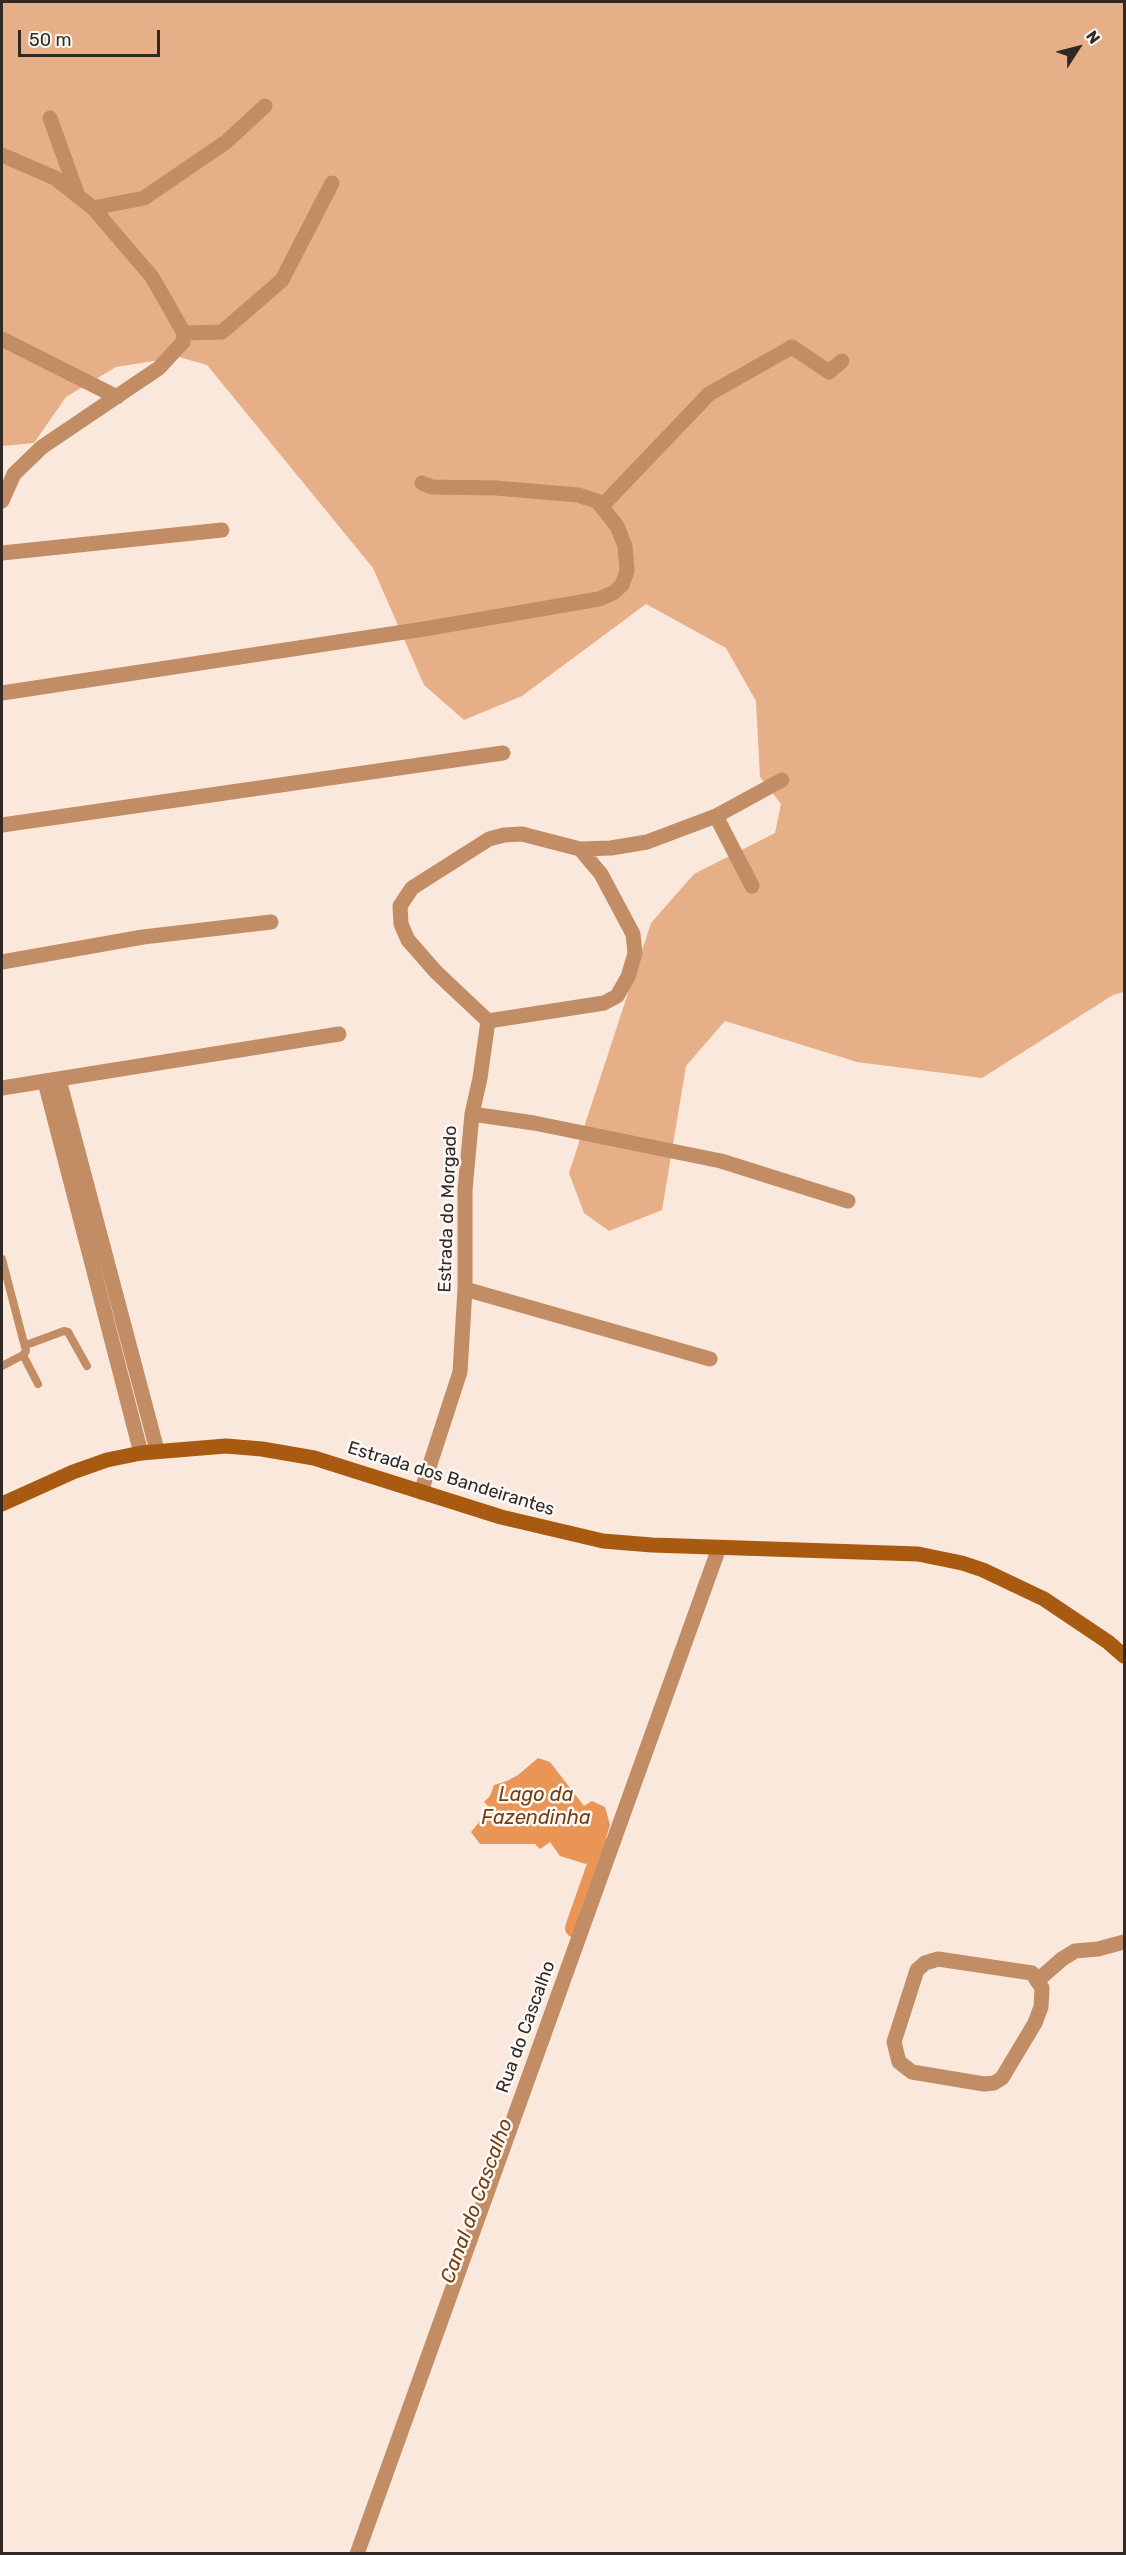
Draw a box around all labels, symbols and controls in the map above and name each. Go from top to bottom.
scale bar [21,18,164,56]
north arrow [1048,18,1108,78]
text: N [1082,27,1104,47]
text: 50 m [29,29,72,51]
street label: Estrada do Morgado [434,1125,462,1293]
street label: Estrada dos Bandeirantes [345,1437,557,1521]
water label: Lago da Fazendinha [481,1783,591,1830]
street label: Rua do Cascalho [492,1958,560,2096]
water label: Canal do Cascalho [436,2115,518,2287]

